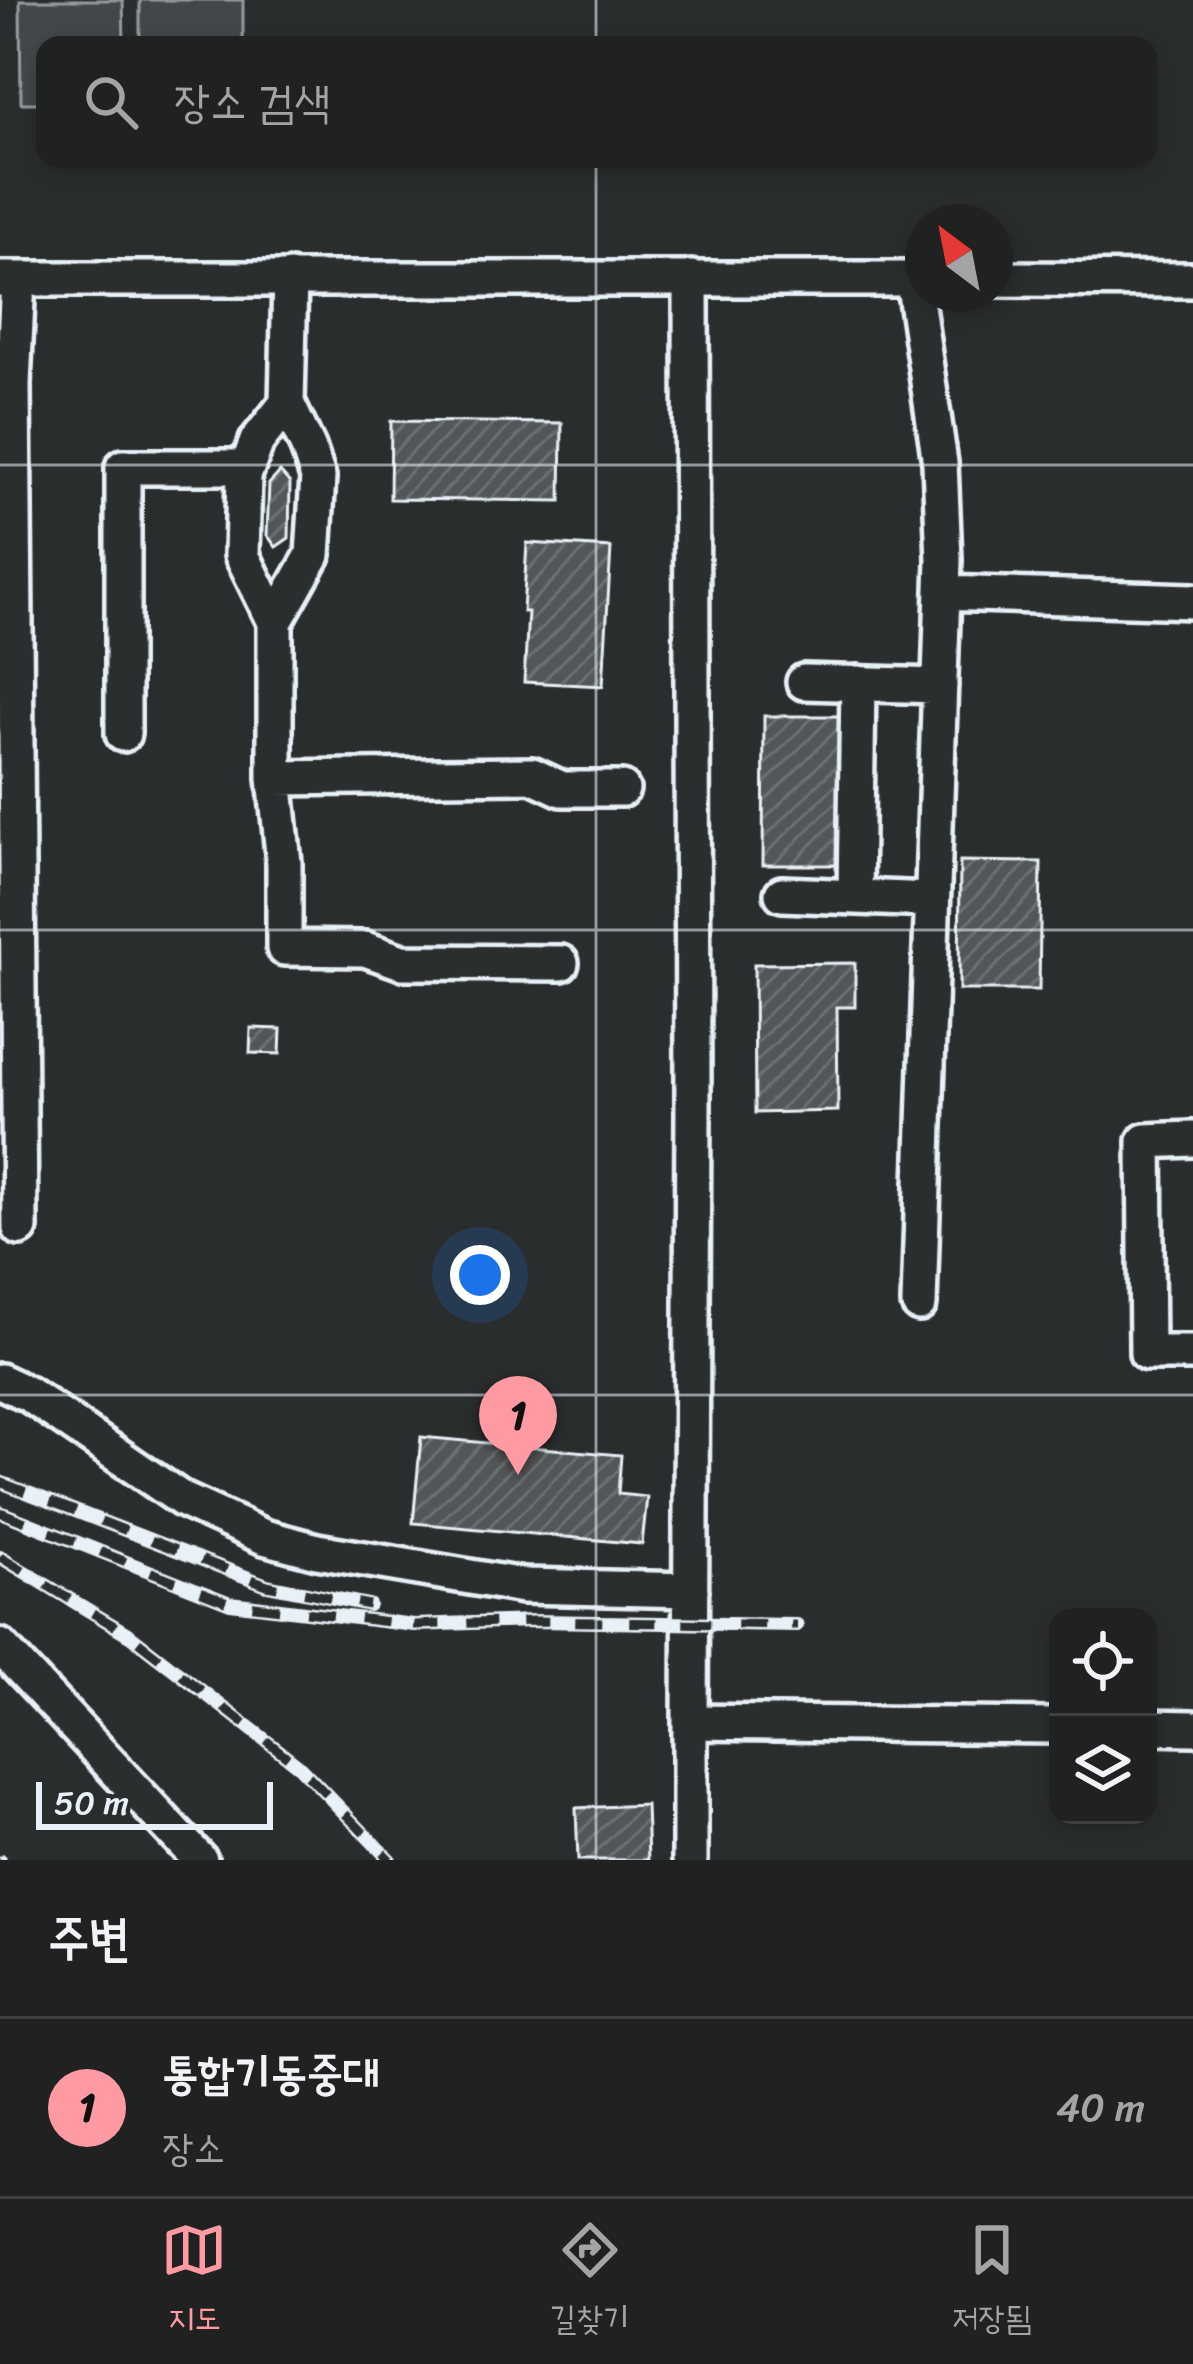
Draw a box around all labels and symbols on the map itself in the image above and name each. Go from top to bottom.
north arrow [905,204,1013,312]
your location [450,1245,510,1305]
pin: 1 [479,1376,557,1475]
scale bar [36,1776,273,1829]

